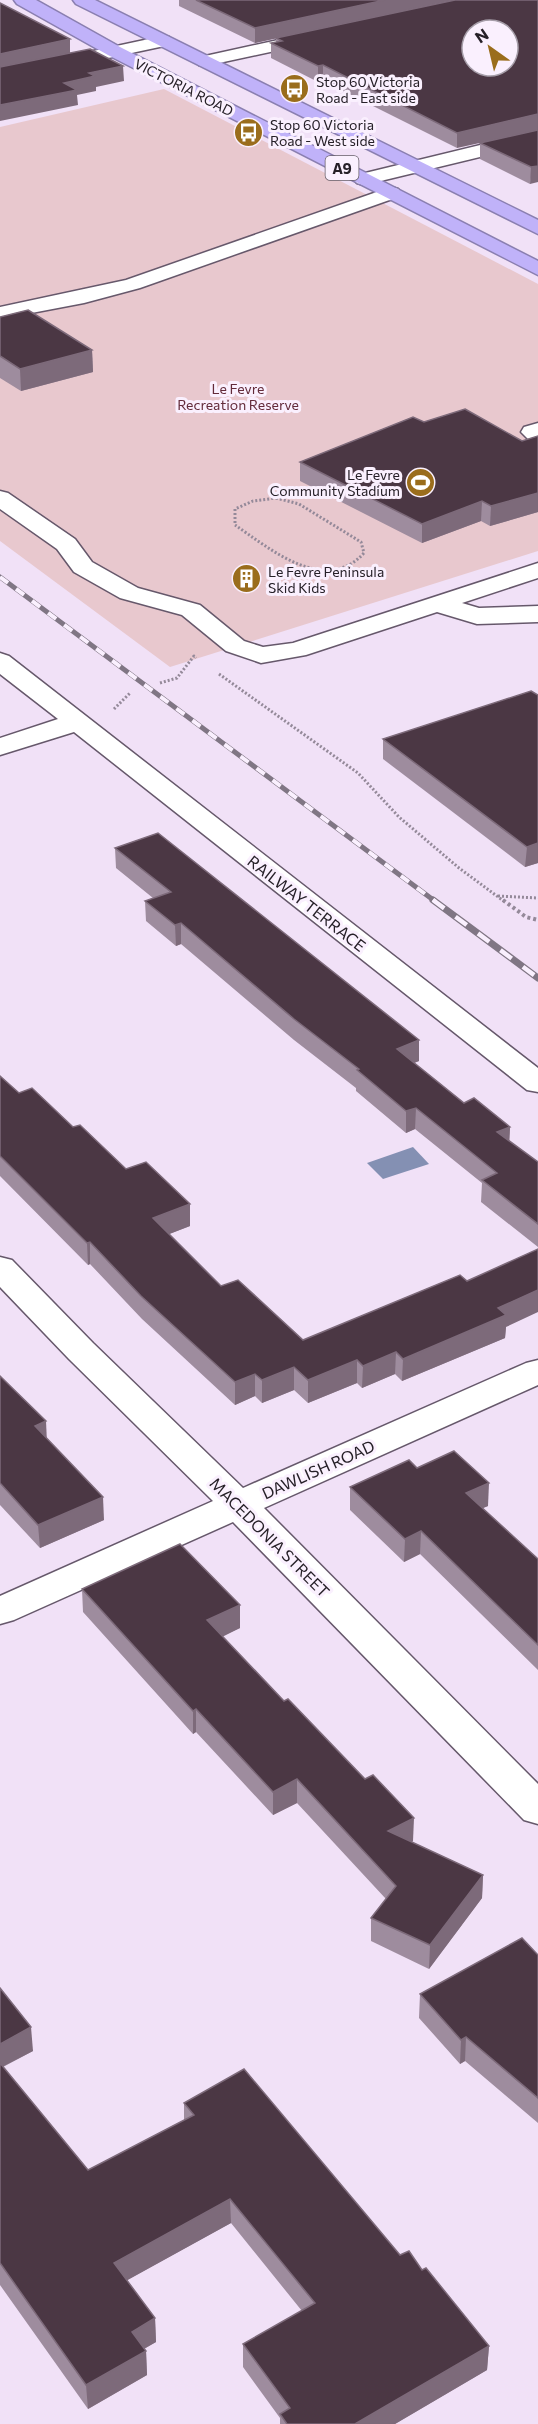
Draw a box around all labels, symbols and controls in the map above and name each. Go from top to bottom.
north arrow [460,18,520,78]
text: N [471,24,492,46]
street label: VICTORIA ROAD [132,55,236,119]
bus stop icon: Stop 60 Victoria Road - East side [279,73,311,105]
place label: Stop 60 Victoria Road - East side [316,73,420,106]
bus stop icon: Stop 60 Victoria Road - West side [233,116,265,148]
place label: Stop 60 Victoria Road - West side [270,116,375,149]
road number: A9 [326,156,358,180]
park label: Le Fevre Recreation Reserve [177,380,299,413]
place label: Le Fevre Community Stadium [270,466,400,499]
sports icon: Le Fevre Community Stadium [405,466,437,498]
building icon: Le Fevre Peninsula Skid Kids [231,563,263,595]
place label: Le Fevre Peninsula Skid Kids [268,563,384,596]
street label: RAILWAY TERRACE [244,851,370,955]
street label: DAWLISH ROAD [259,1436,377,1502]
street label: MACEDONIA STREET [206,1473,334,1601]

